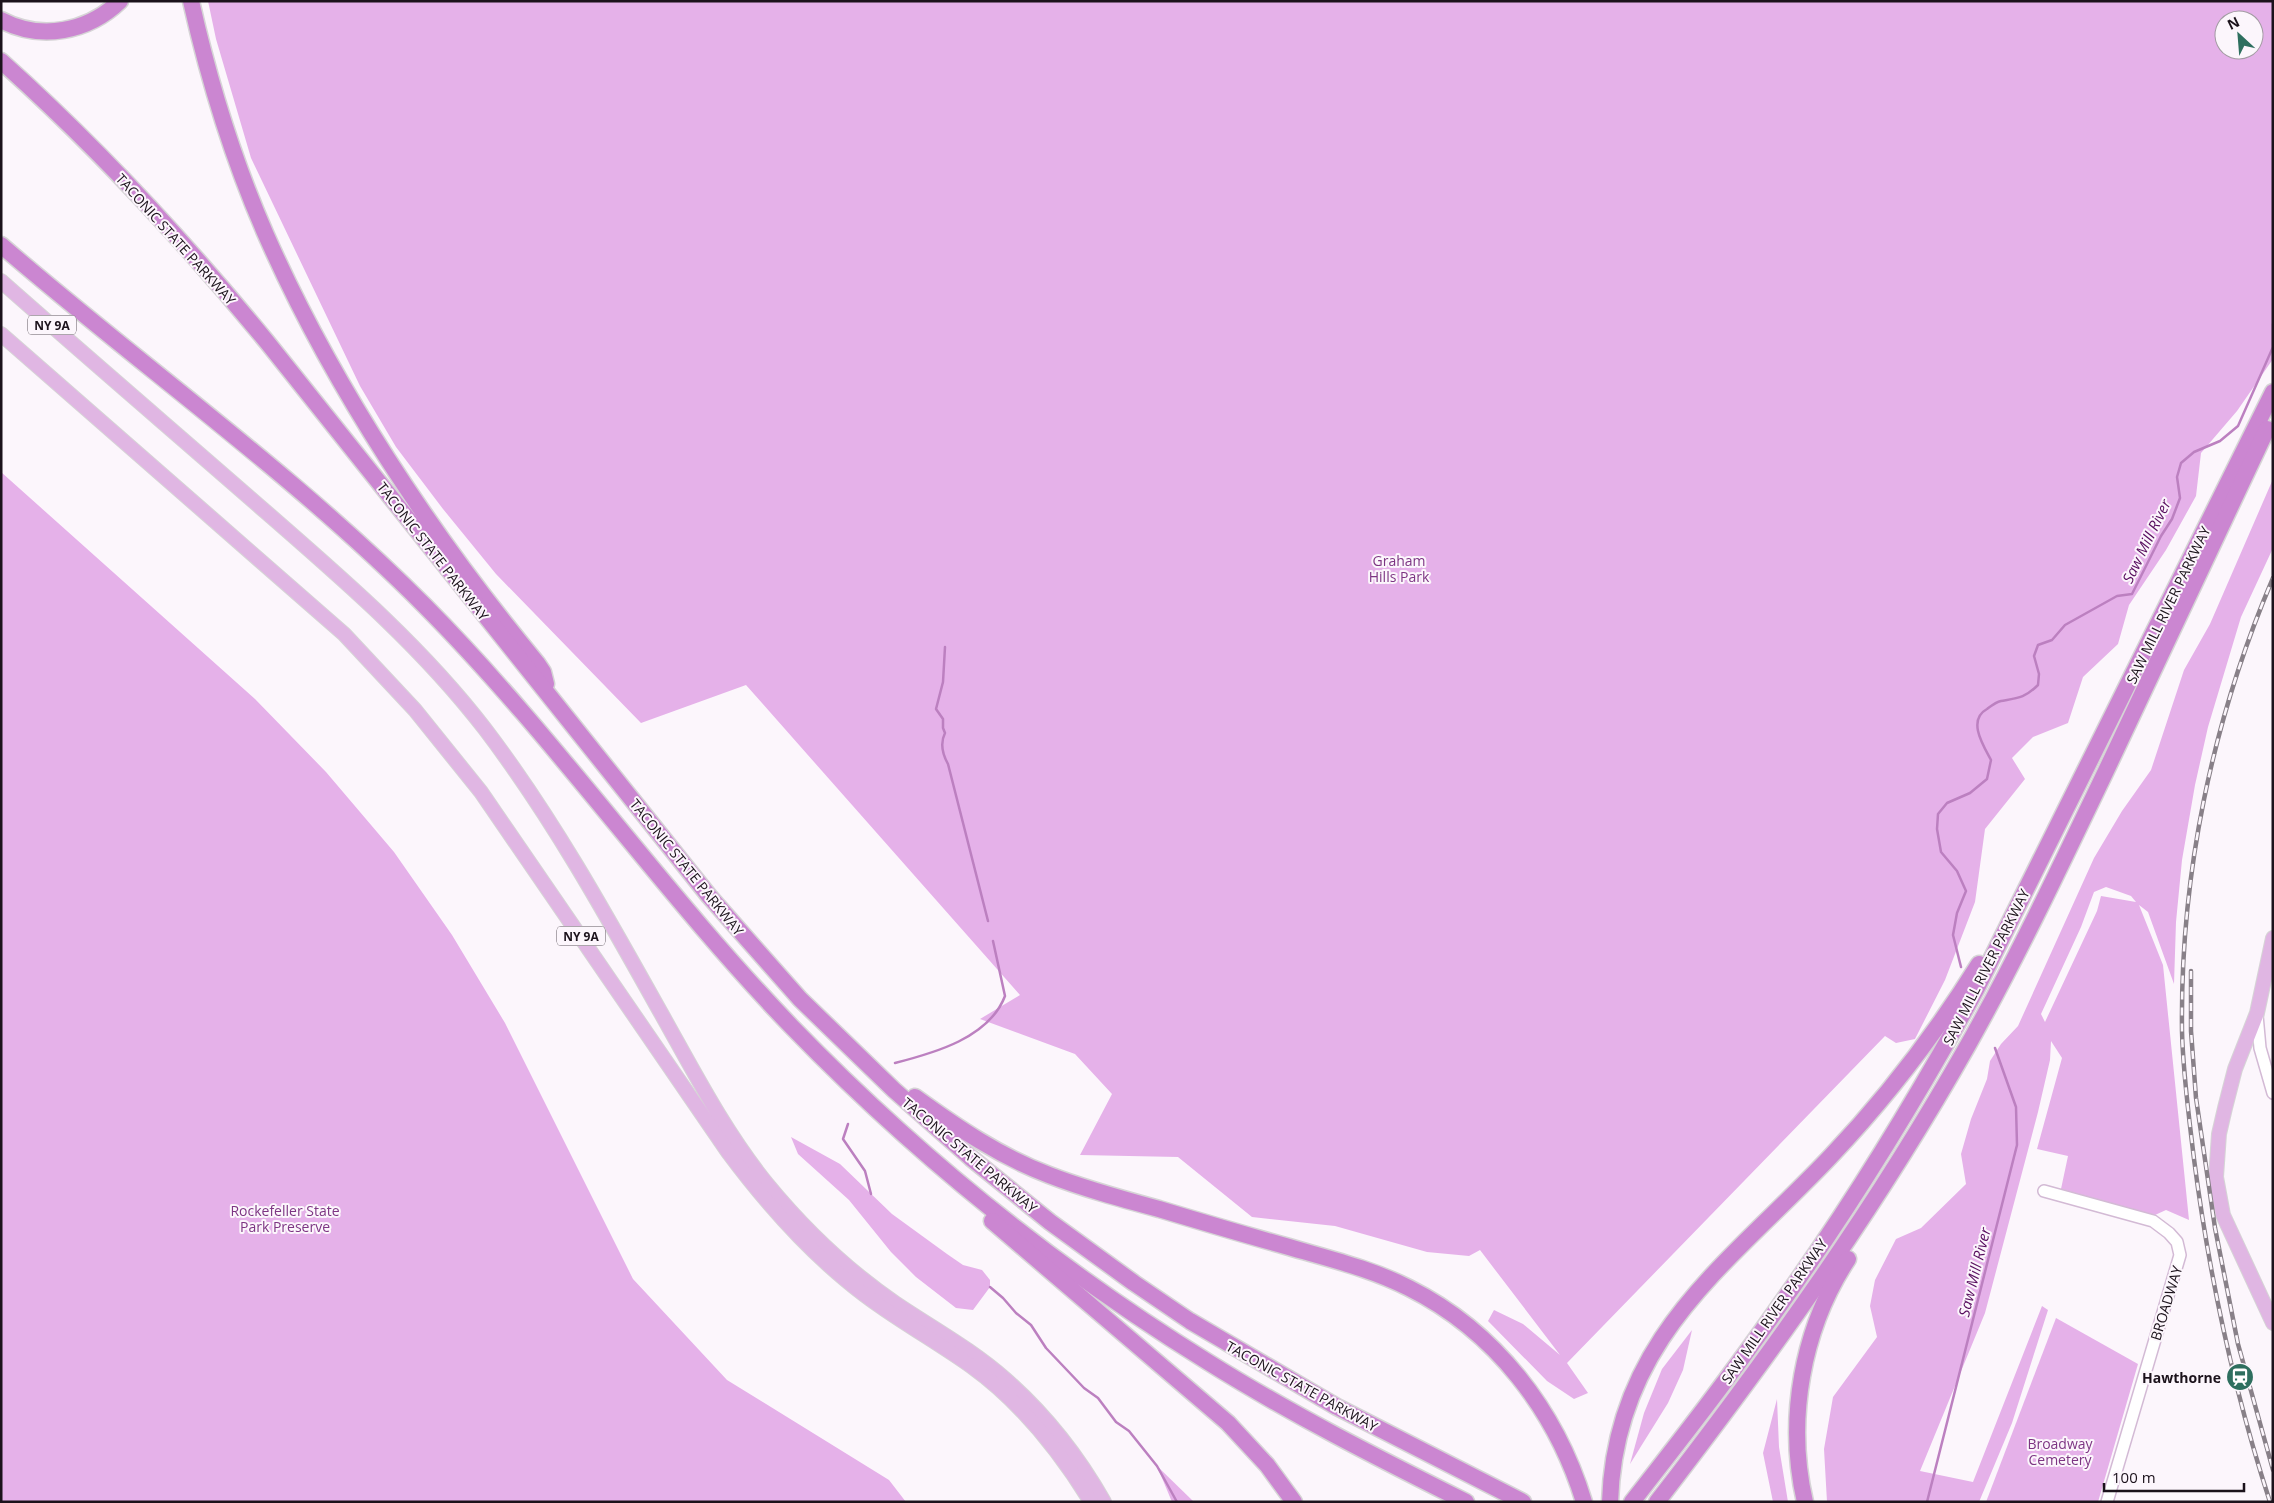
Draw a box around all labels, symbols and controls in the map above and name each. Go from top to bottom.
north arrow [2214,10,2264,60]
text: N [2224,12,2242,34]
street label: TACONIC STATE PARKWAY [112,169,240,309]
road number: NY 9A [28,316,76,334]
street label: TACONIC STATE PARKWAY [373,478,493,624]
water label: Saw Mill River [2117,495,2175,586]
street label: SAW MILL RIVER PARKWAY [2122,523,2215,687]
park label: Graham Hills Park [1369,551,1430,586]
street label: TACONIC STATE PARKWAY [626,795,748,939]
street label: SAW MILL RIVER PARKWAY [1938,886,2034,1048]
road number: NY 9A [557,926,605,946]
street label: TACONIC STATE PARKWAY [899,1093,1042,1217]
park label: Rockefeller State Park Preserve [230,1201,340,1236]
water label: Saw Mill River [1953,1224,1995,1319]
street label: SAW MILL RIVER PARKWAY [1717,1235,1831,1387]
street label: BROADWAY [2146,1263,2186,1343]
street label: TACONIC STATE PARKWAY [1223,1336,1381,1436]
station icon: Hawthorne [2225,1362,2255,1392]
place label: Hawthorne [2142,1368,2221,1387]
park label: Broadway Cemetery [2027,1434,2094,1469]
scale bar [2104,1460,2244,1492]
text: 100 m [2112,1467,2156,1487]

